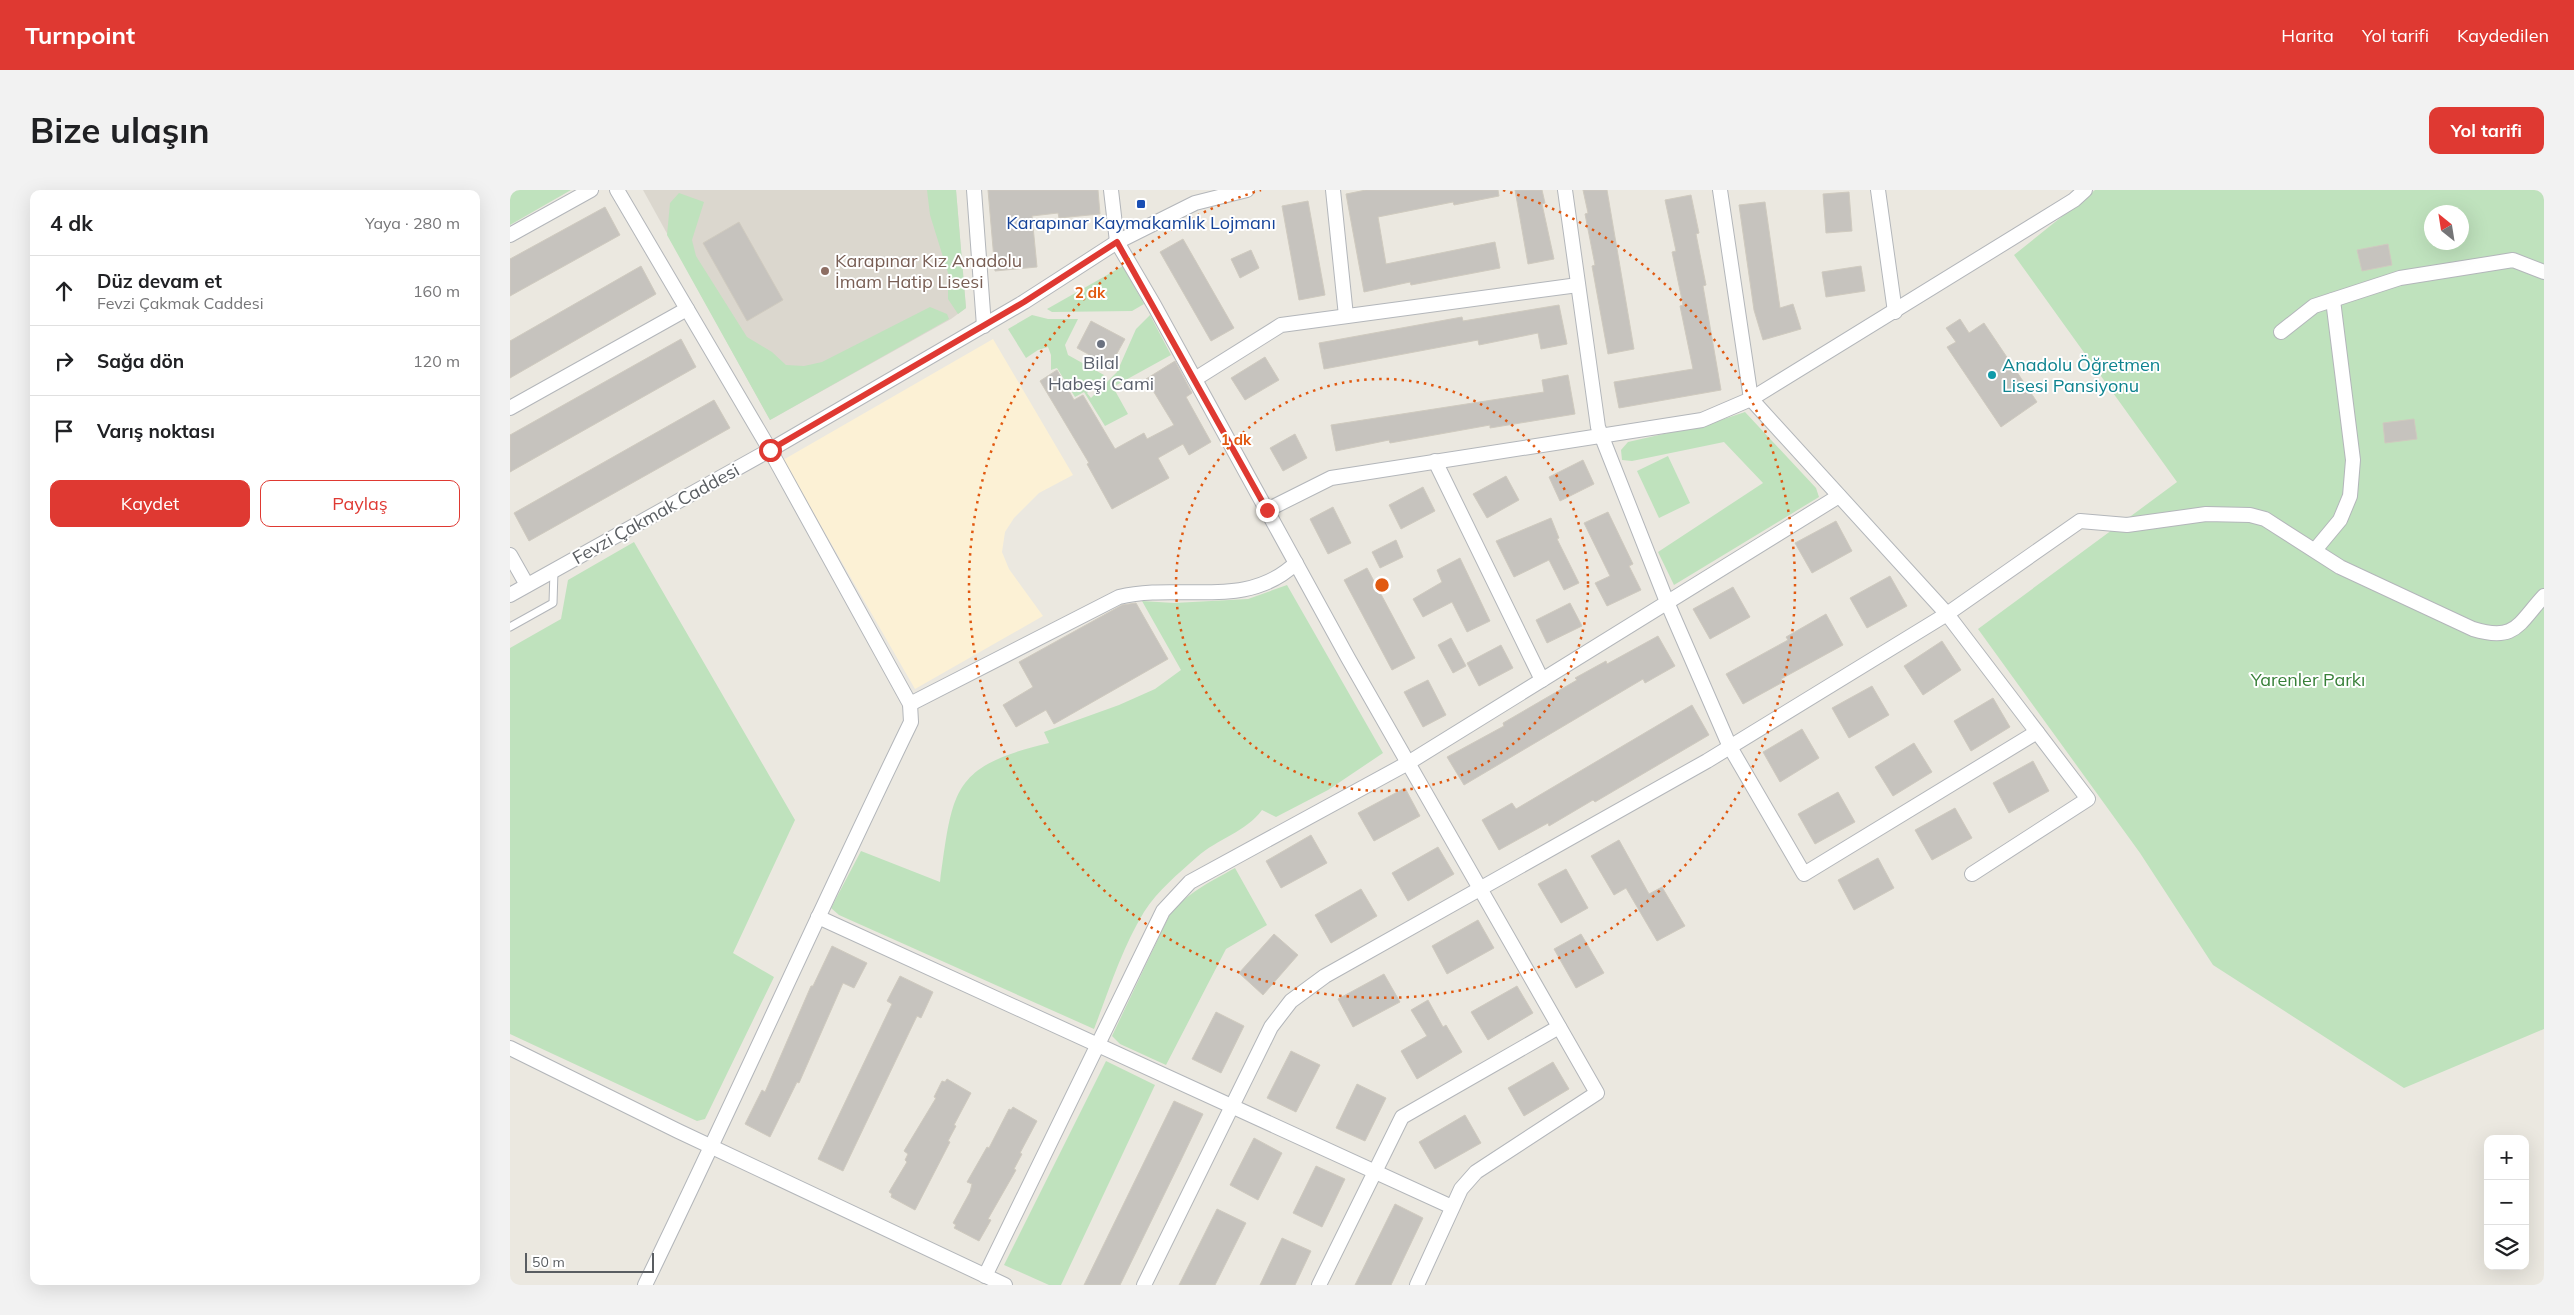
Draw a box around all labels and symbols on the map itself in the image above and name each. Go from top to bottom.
marker: Karapınar Kaymakamlık Lojmanı [1135,198,1147,210]
north arrow [2424,205,2469,250]
place label: Karapınar Kaymakamlık Lojmanı [1006,211,1276,234]
place label: Karapınar Kız Anadolu İmam Hatip Lisesi [835,249,1022,293]
marker: Karapınar Kız Anadolu İmam Hatip Lisesi [819,265,831,277]
text: 2 dk [1075,283,1106,302]
marker: Bilal Habeşi Cami [1095,338,1107,350]
place label: Bilal Habeşi Cami [1048,351,1154,395]
place label: Anadolu Öğretmen Lisesi Pansiyonu [2002,353,2160,397]
marker: Anadolu Öğretmen Lisesi Pansiyonu [1986,369,1998,381]
text: 1 dk [1221,430,1252,449]
route start [759,439,782,462]
street label: Fevzi Çakmak Caddesi [568,458,743,569]
route end [1256,499,1279,522]
centre of rings [1373,576,1391,594]
park label: Yarenler Parkı [2250,668,2365,691]
scale bar [525,1250,654,1273]

